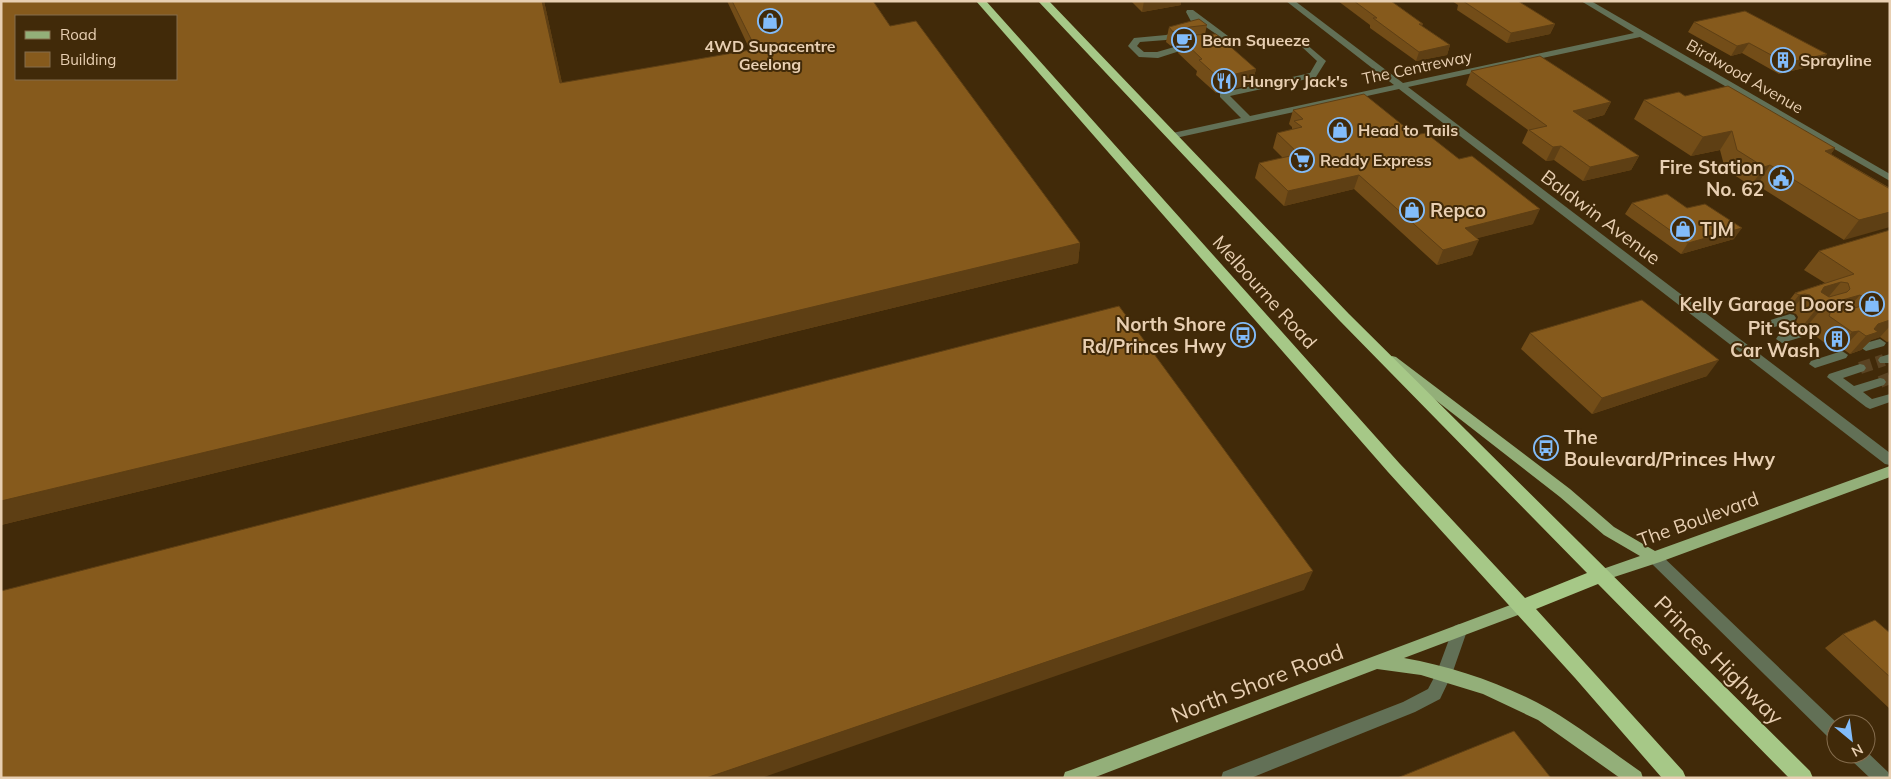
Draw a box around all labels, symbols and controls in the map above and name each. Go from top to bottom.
shop icon: 4WD Supacentre Geelong [757,8,783,34]
legend [15,15,178,80]
text: Road [60,25,97,44]
cafe icon: Bean Squeeze [1171,27,1197,53]
place label: Bean Squeeze [1202,30,1310,50]
street label: Birdwood Avenue [1683,34,1807,118]
place label: 4WD Supacentre Geelong [704,36,836,74]
street label: The Centreway [1360,45,1474,88]
building icon: Sprayline [1770,47,1796,73]
text: Building [60,50,116,69]
place label: Sprayline [1800,50,1872,70]
restaurant icon: Hungry Jack's [1211,68,1237,94]
place label: Hungry Jack's [1242,71,1348,91]
shop icon: Head to Tails [1327,117,1353,143]
place label: Head to Tails [1358,120,1458,140]
supermarket icon: Reddy Express [1289,147,1315,173]
place label: Reddy Express [1320,150,1432,170]
place label: Fire Station No. 62 [1659,155,1764,201]
street label: Baldwin Avenue [1536,164,1666,270]
public building icon: Fire Station No. 62 [1768,165,1794,191]
shop icon: Repco [1399,197,1425,223]
place label: Repco [1430,198,1486,222]
shop icon: TJM [1670,216,1696,242]
place label: TJM [1700,217,1734,241]
street label: Melbourne Road [1208,230,1322,354]
shop icon: Kelly Garage Doors [1859,291,1885,317]
place label: Kelly Garage Doors [1679,292,1854,316]
place label: North Shore Rd/Princes Hwy [1082,312,1227,358]
place label: Pit Stop Car Wash [1730,316,1820,362]
bus stop icon: North Shore Rd/Princes Hwy [1230,322,1256,348]
building icon: Pit Stop Car Wash [1824,326,1850,352]
place label: The Boulevard/Princes Hwy [1564,425,1776,471]
bus stop icon: The Boulevard/Princes Hwy [1533,435,1559,461]
street label: The Boulevard [1634,486,1762,552]
street label: Princes Highway [1649,590,1790,731]
street label: North Shore Road [1167,637,1347,729]
north arrow [1826,714,1876,764]
text: N [1848,740,1866,761]

